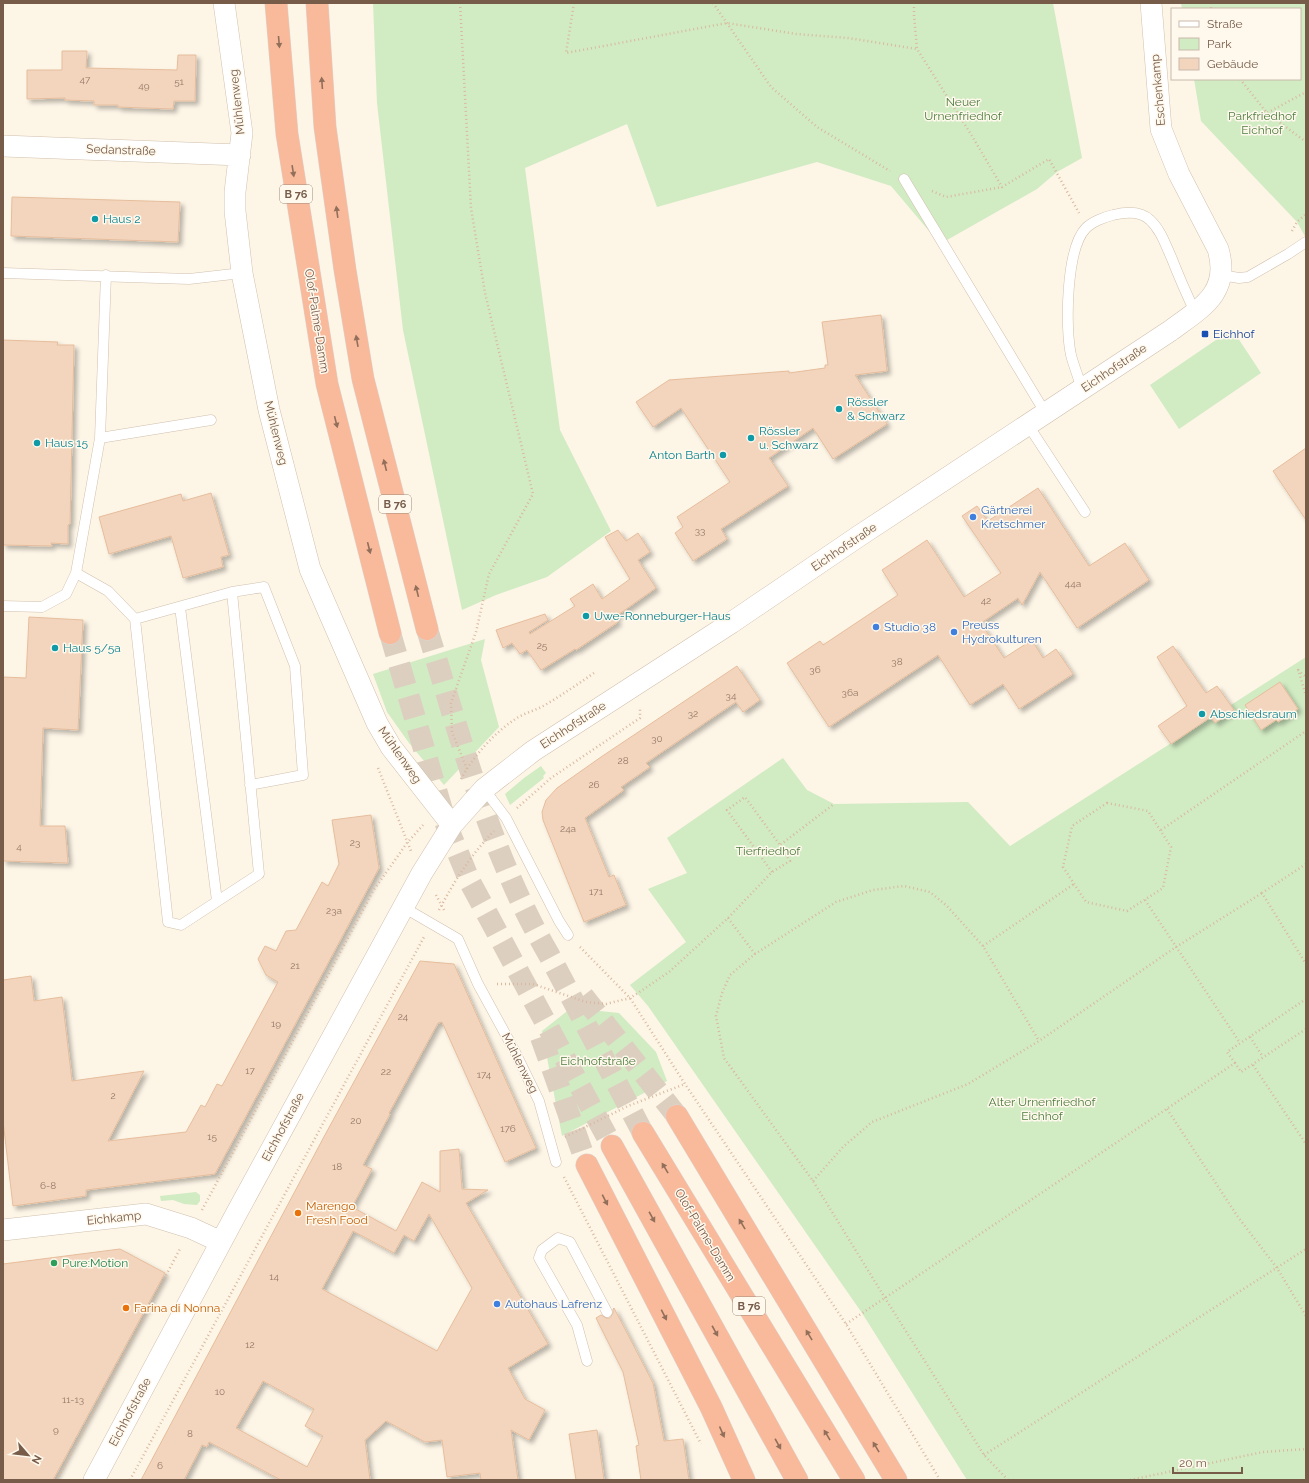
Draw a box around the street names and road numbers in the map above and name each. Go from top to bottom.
street label: Eschenkamp [1148,54,1168,126]
street label: Mühlenweg [227,69,247,135]
street label: Sedanstraße [86,142,156,158]
road number: B 76 [280,185,312,203]
street label: Olof-Palme-Damm [302,268,332,374]
street label: Eichhofstraße [1079,341,1149,395]
street label: Mühlenweg [261,399,291,467]
road number: B 76 [379,495,411,513]
street label: Eichhofstraße [809,520,879,574]
street label: Eichhofstraße [537,699,609,751]
street label: Mühlenweg [375,724,425,786]
street label: Mühlenweg [499,1030,541,1096]
street label: Eichhofstraße [259,1090,307,1164]
street label: Olof-Palme-Damm [672,1186,738,1284]
street label: Eichkamp [86,1208,142,1228]
road number: B 76 [733,1297,765,1315]
street label: Eichhofstraße [106,1375,154,1449]

